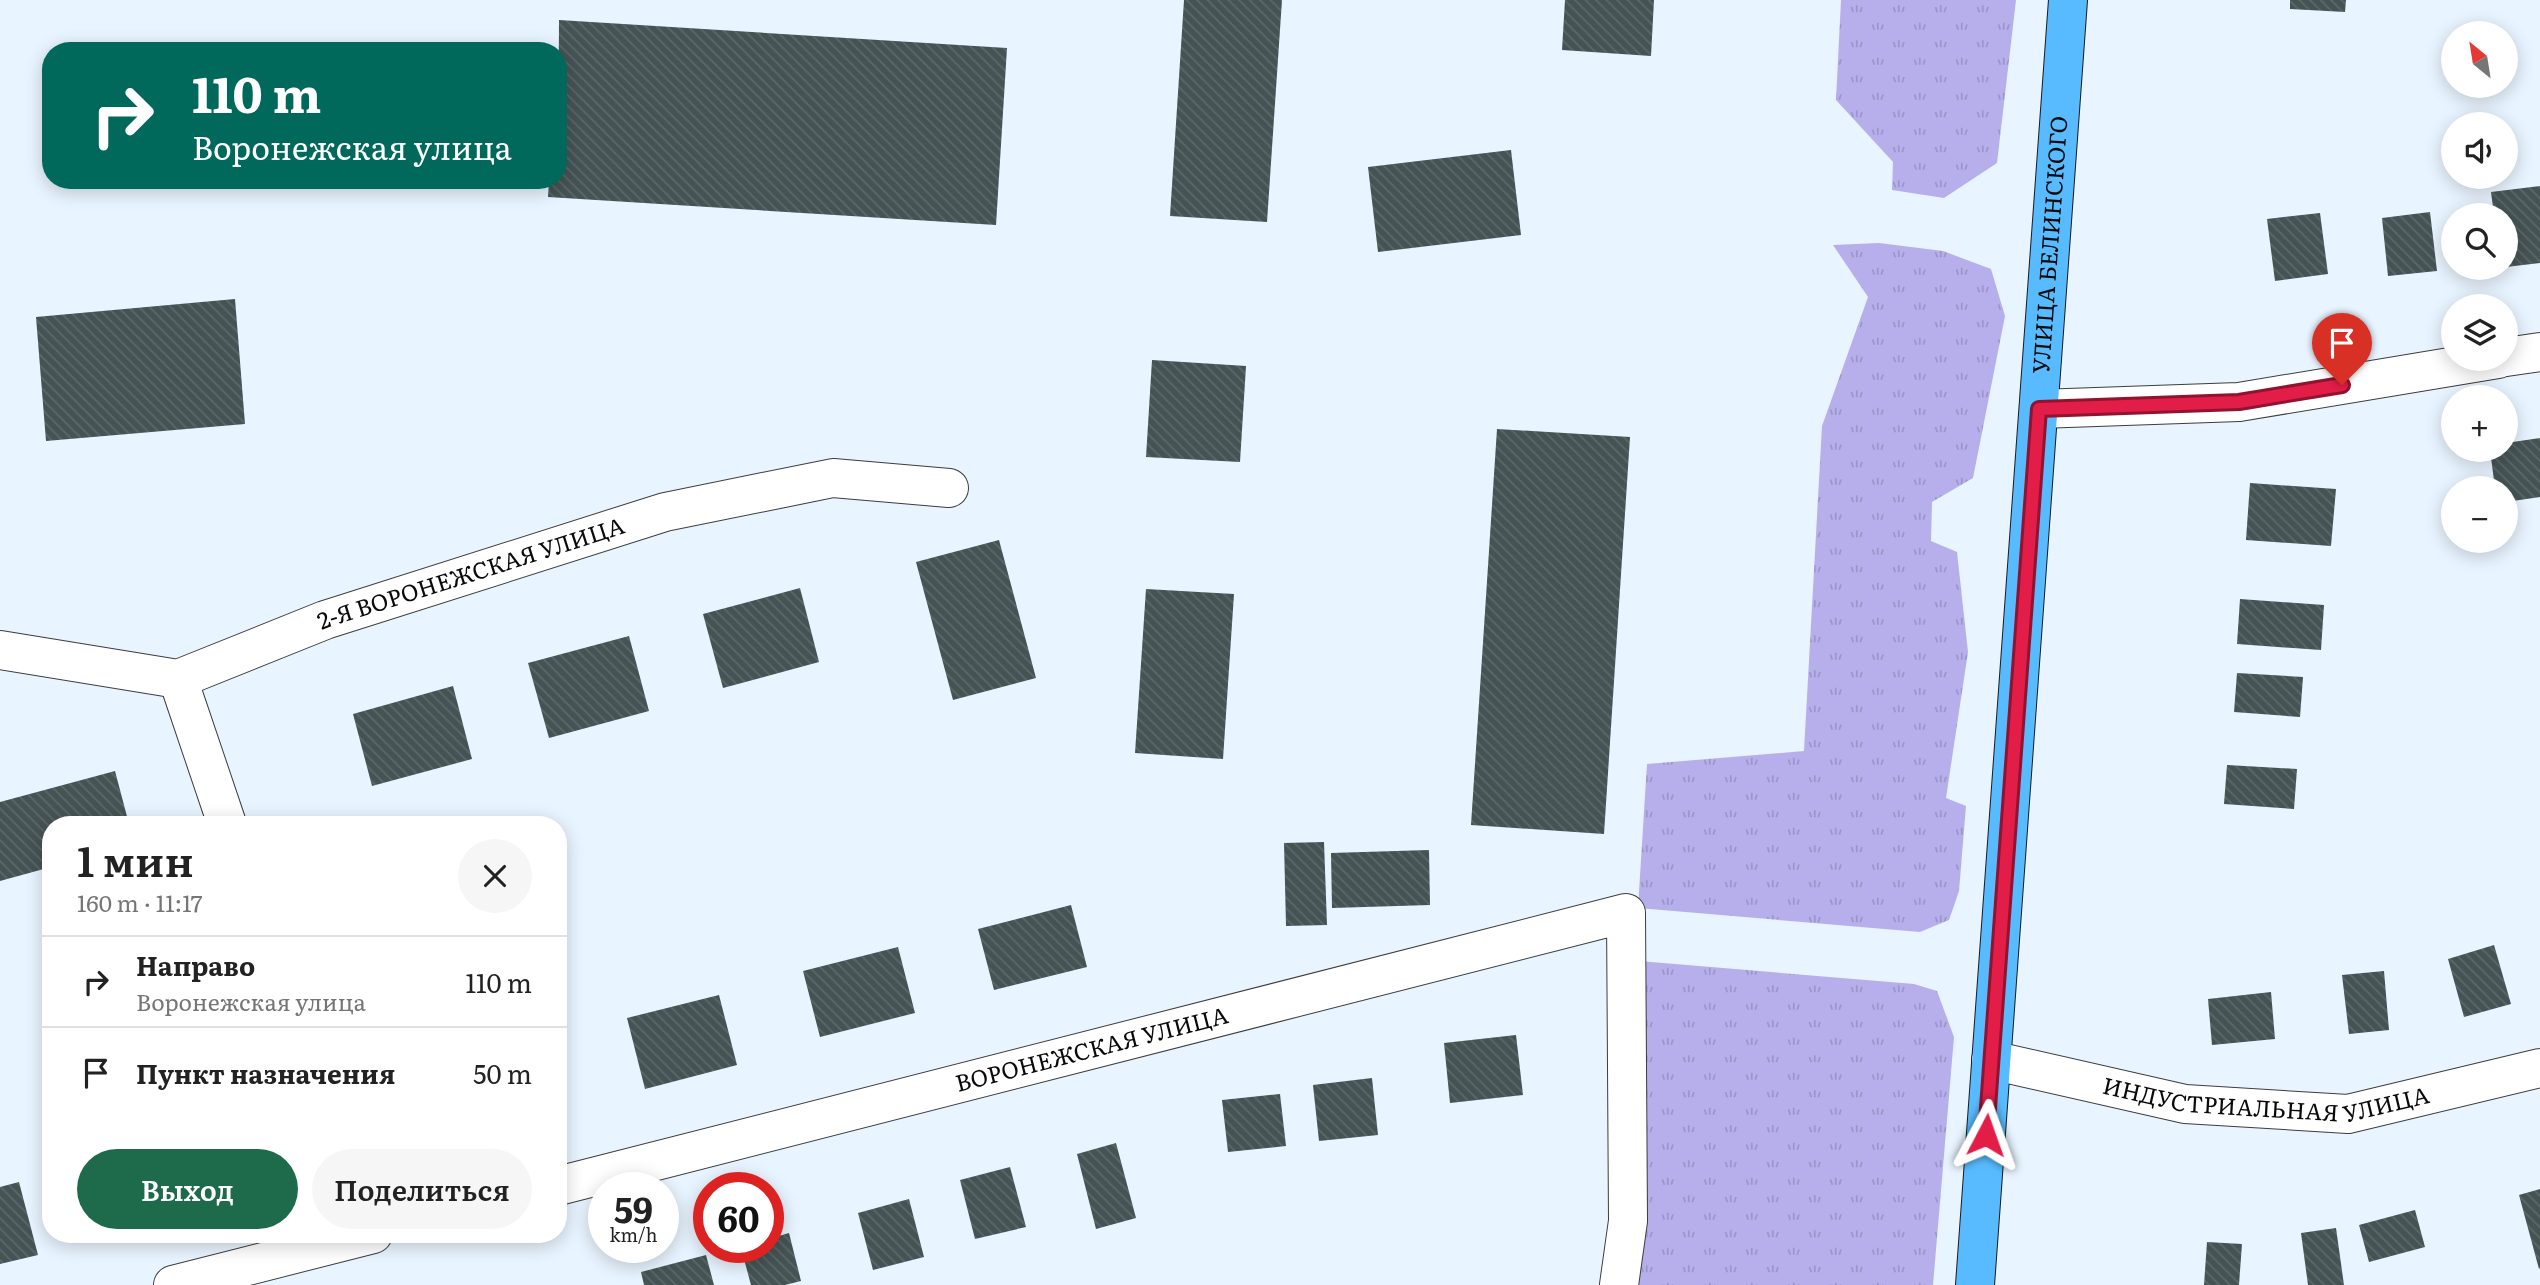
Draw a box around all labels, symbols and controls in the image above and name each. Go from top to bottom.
north arrow [2441,21,2518,98]
map controls [2441,21,2518,553]
text: 110 m [192,55,321,128]
icon: right [77,70,168,161]
button: sound [2441,112,2518,189]
street label: УЛИЦА БЕЛИНСКОГО [2022,115,2075,375]
text: Воронежская улица [192,122,512,170]
button: search [2441,203,2518,280]
button: layers [2441,294,2518,371]
pin [2312,313,2372,385]
icon: arrive [2323,324,2361,362]
button: + [2441,385,2518,462]
button: − [2441,476,2518,553]
street label: 2-Я ВОРОНЕЖСКАЯ УЛИЦА [311,507,628,637]
text: 1 мин [77,828,194,890]
button: close [458,839,532,913]
text: 160 m · 11:17 [77,885,203,919]
text: Направо [136,945,255,984]
text: 110 m [465,962,532,1001]
icon: right [77,963,115,1001]
text: Воронежская улица [136,984,366,1018]
street label: ВОРОНЕЖСКАЯ УЛИЦА [951,996,1231,1099]
text: Пункт назначения [136,1053,395,1092]
text: 50 m [473,1053,532,1092]
icon: arrive [77,1054,115,1092]
street label: ИНДУСТРИАЛЬНАЯ УЛИЦА [2100,1067,2432,1130]
position arrow [1949,1098,2023,1172]
button: Выход [77,1149,298,1229]
button: Поделиться [312,1149,532,1229]
speed limit sign: 60 [693,1172,784,1263]
text: 59 [614,1182,653,1234]
text: km/h [610,1221,657,1248]

